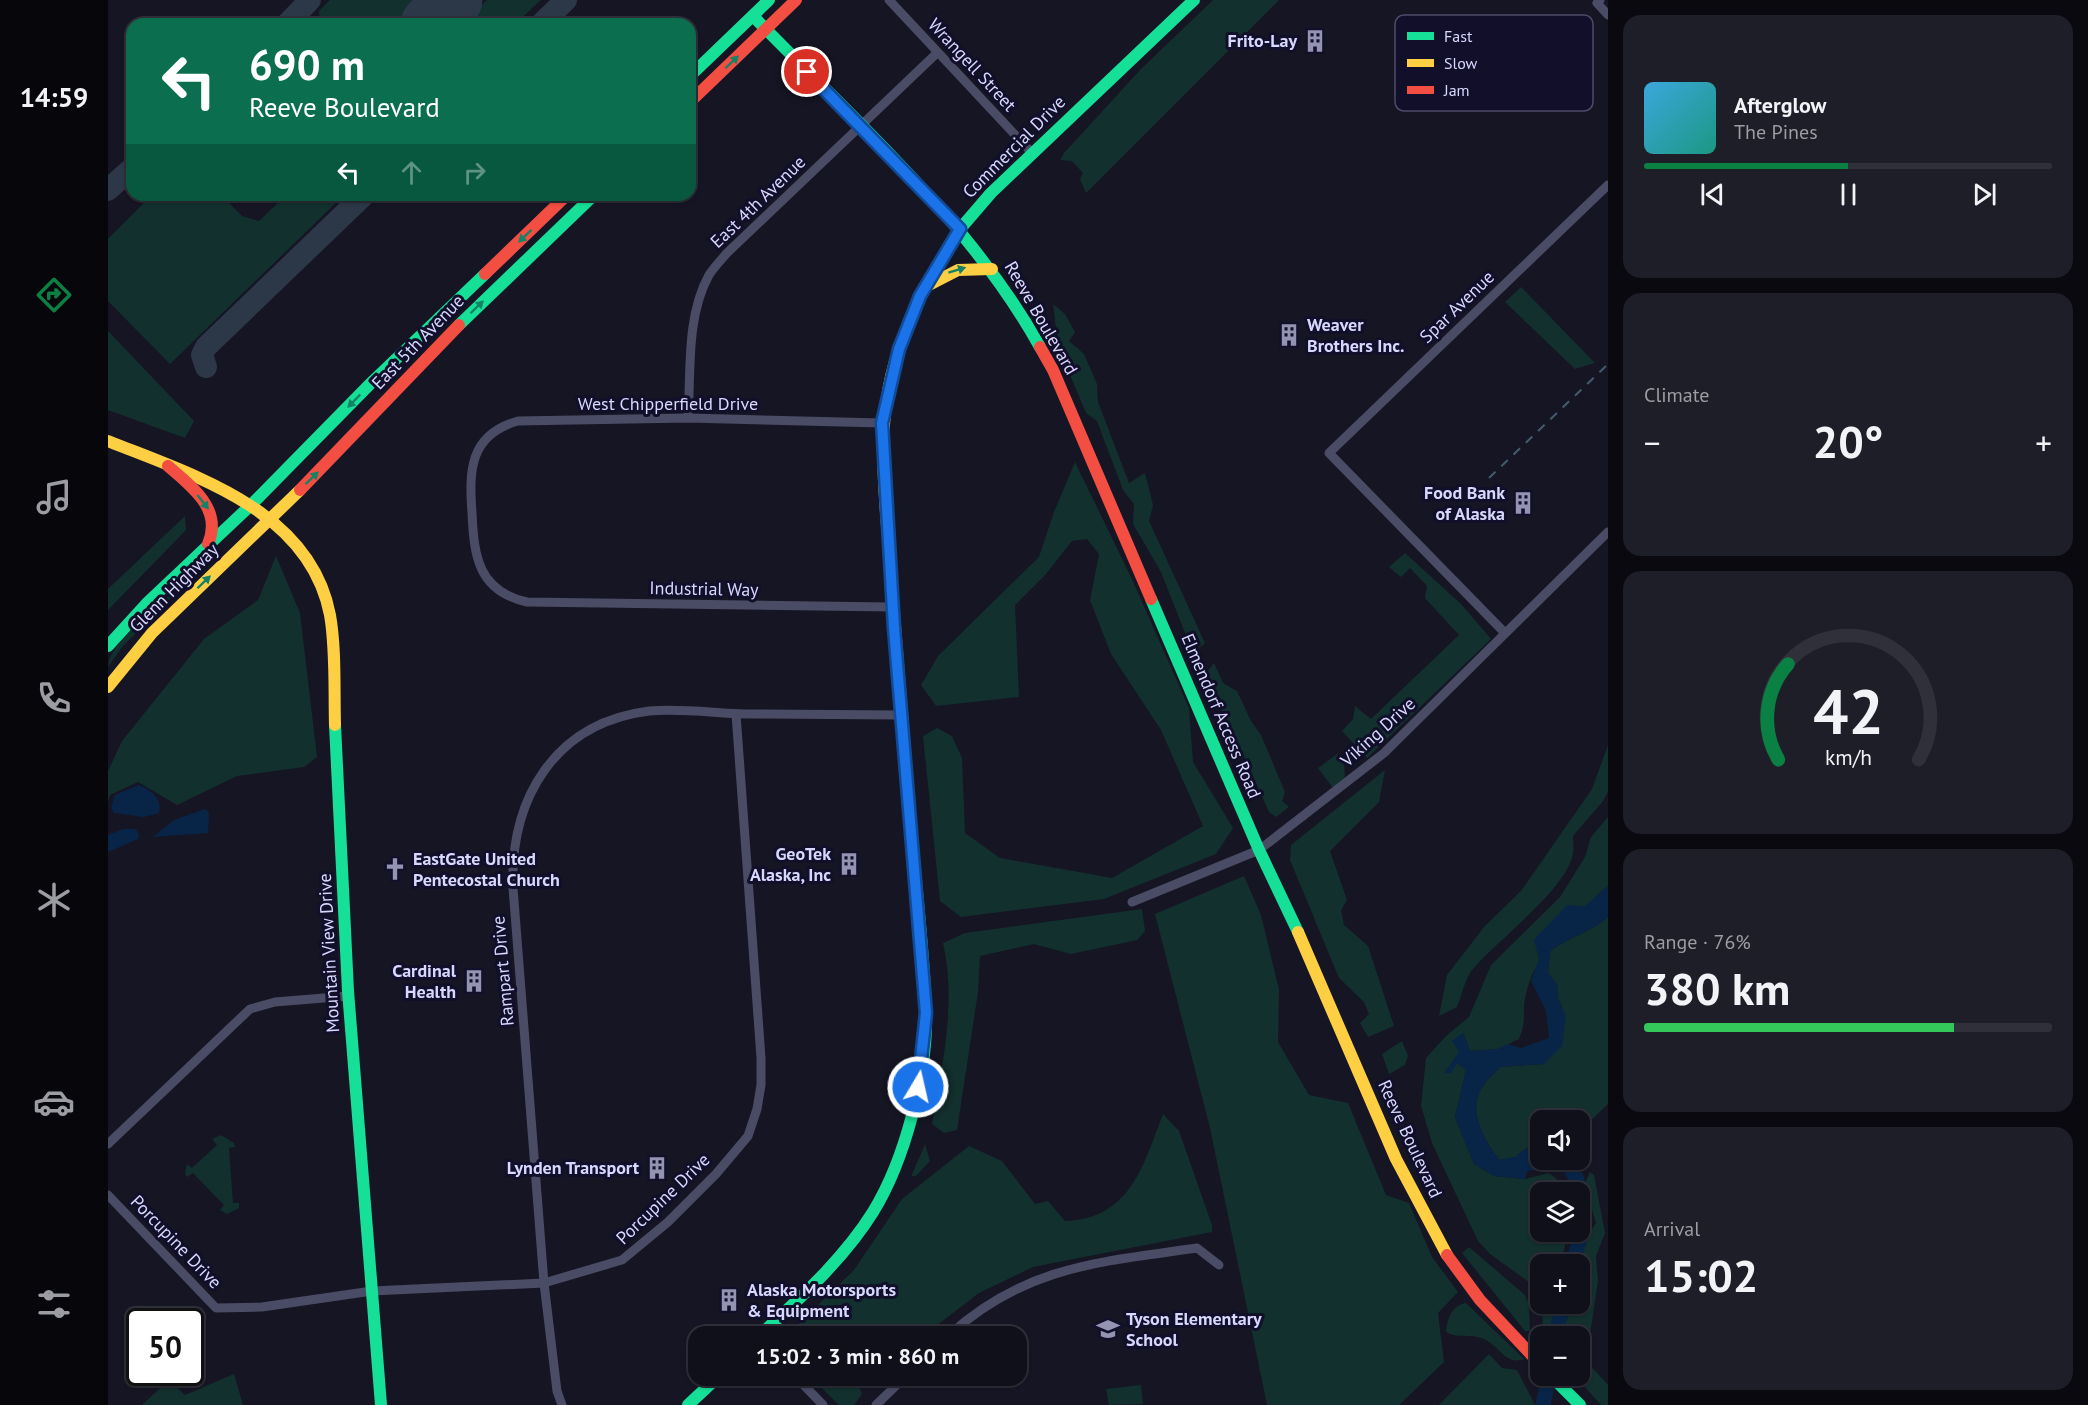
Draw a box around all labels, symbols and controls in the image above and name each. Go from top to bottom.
street label: Wrangell Street [923,13,1021,116]
legend [1395,15,1593,111]
text: Fast [1444,26,1473,46]
building icon: Frito-Lay [1302,28,1328,54]
place label: Frito-Lay [1228,29,1297,52]
text: 690 m [249,37,365,92]
icon: left [150,42,228,120]
pin [781,46,832,97]
text: Slow [1444,53,1478,73]
one-way arrow [725,55,739,69]
icon: arrive [790,55,823,88]
text: 14:59 [20,80,88,114]
text: Jam [1443,80,1470,100]
text: Reeve Boulevard [249,90,440,124]
street label: Commercial Drive [957,90,1070,203]
text: Afterglow [1734,91,1826,119]
text: The Pines [1734,119,1818,145]
street label: East 4th Avenue [705,151,810,253]
icon: left [332,156,365,189]
icon: ahead [395,156,428,189]
icon: right [458,156,491,189]
icon: previous [1696,178,1729,211]
icon: pause [1832,178,1865,211]
icon: next [1968,178,2001,211]
one-way arrow [518,228,532,242]
street label: Reeve Boulevard [1000,257,1083,379]
one-way arrow [948,265,966,274]
street label: Spar Avenue [1415,265,1499,348]
icon: directions [33,274,75,316]
street label: East 5th Avenue [367,289,469,394]
one-way arrow [469,301,484,314]
place label: Weaver Brothers Inc. [1307,313,1405,357]
building icon: Weaver Brothers Inc. [1276,322,1302,348]
text: Climate [1644,382,1710,408]
street label: West Chipperfield Drive [578,392,758,415]
one-way arrow [348,393,362,407]
text: 20° [1813,412,1883,470]
text: − [1644,421,1661,464]
text: + [2035,421,2052,464]
one-way arrow [305,471,319,485]
icon: music [33,476,75,518]
place label: Food Bank of Alaska [1424,481,1505,525]
building icon: Food Bank of Alaska [1510,490,1536,516]
one-way arrow [197,494,210,510]
street label: Glenn Highway [124,538,224,637]
one-way arrow [196,576,210,590]
street label: Industrial Way [649,576,759,601]
street label: Elmendorf Access Road [1176,630,1267,802]
text: 42 [1813,670,1883,751]
icon: phone [33,677,75,719]
street label: Viking Drive [1335,692,1420,772]
text: km/h [1824,743,1871,771]
place label: GeoTek Alaska, Inc [750,842,831,886]
place label: EastGate United Pentecostal Church [413,847,560,891]
building icon: GeoTek Alaska, Inc [836,851,862,877]
church icon: EastGate United Pentecostal Church [382,856,408,882]
street label: Mountain View Drive [313,873,344,1033]
icon: climate [33,879,75,921]
street label: Rampart Drive [486,915,519,1027]
text: Range · 76% [1644,929,1751,955]
place label: Cardinal Health [392,959,457,1003]
text: 380 km [1644,959,1790,1017]
building icon: Cardinal Health [461,968,487,994]
position arrow [886,1055,950,1119]
street label: Reeve Boulevard [1373,1076,1448,1201]
icon: car [33,1081,75,1123]
map controls [1530,1110,1590,1386]
button: sound [1530,1110,1590,1170]
street label: Porcupine Drive [611,1148,714,1249]
building icon: Lynden Transport [644,1155,670,1181]
place label: Lynden Transport [507,1156,640,1179]
button: layers [1530,1182,1590,1242]
street label: Porcupine Drive [126,1190,227,1293]
text: Arrival [1644,1216,1700,1242]
text: 15:02 [1644,1246,1758,1304]
button: + [1530,1254,1590,1314]
place label: Alaska Motorsports & Equipment [747,1278,896,1322]
icon: filters [33,1283,75,1325]
building icon: Alaska Motorsports & Equipment [716,1287,742,1313]
place label: Tyson Elementary School [1126,1307,1262,1351]
speed limit sign: 50 [126,1308,204,1386]
school or university icon: Tyson Elementary School [1095,1316,1121,1342]
button: − [1530,1326,1590,1386]
text: 15:02 · 3 min · 860 m [756,1342,959,1370]

